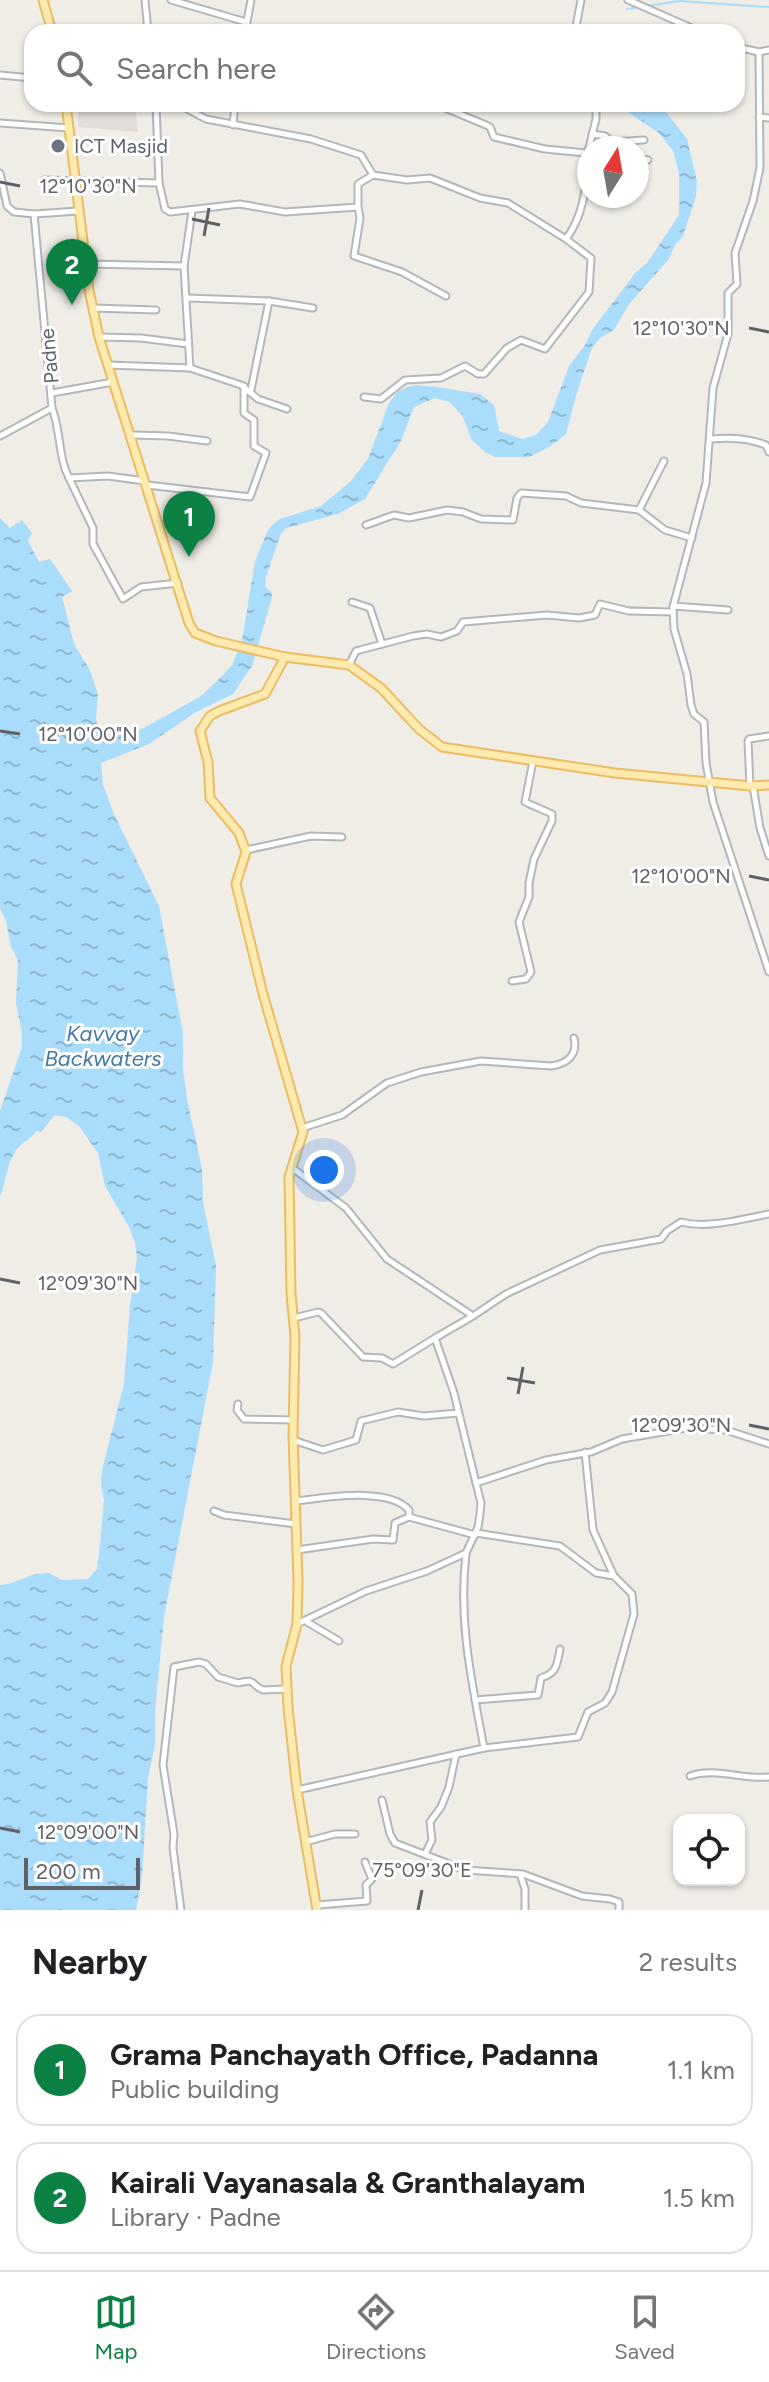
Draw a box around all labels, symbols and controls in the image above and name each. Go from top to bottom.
search box [24,24,745,112]
icon: search [52,46,96,90]
text: Search here [116,50,276,87]
place label: ICT Masjid [74,134,168,158]
north arrow [577,136,649,208]
marker: ICT Masjid [49,137,67,155]
text: 12°10'30"N [39,174,137,198]
pin: 2 [46,239,98,305]
text: 12°10'30"N [632,316,730,340]
street label: Padne [35,327,63,385]
pin: 1 [163,491,215,557]
text: 12°10'00"N [38,722,138,746]
text: 12°10'00"N [631,864,731,888]
water label: Kavvay Backwaters [44,1020,162,1072]
your location [304,1150,344,1190]
text: 12°09'30"N [38,1271,138,1295]
text: 12°09'30"N [631,1413,731,1437]
map controls [673,1814,745,1886]
button: locate [673,1814,745,1886]
text: 12°09'00"N [37,1820,139,1844]
scale bar [24,1854,140,1890]
text: 200 m [36,1858,101,1885]
text: 75°09'30"E [372,1858,472,1882]
text: Nearby [32,1942,147,1983]
text: 2 results [639,1946,737,1978]
text: Grama Panchayath Office, Padanna [110,2036,599,2073]
text: 1 [55,2054,65,2086]
text: 1.1 km [667,2054,735,2086]
text: Public building [110,2073,279,2105]
text: Kairali Vayanasala & Granthalayam [110,2164,585,2201]
text: 2 [52,2182,68,2214]
text: 1.5 km [663,2182,735,2214]
text: Library · Padne [110,2201,281,2233]
tab: Map [94,2290,138,2365]
tab: Directions [326,2290,426,2365]
tab: Saved [614,2290,675,2365]

